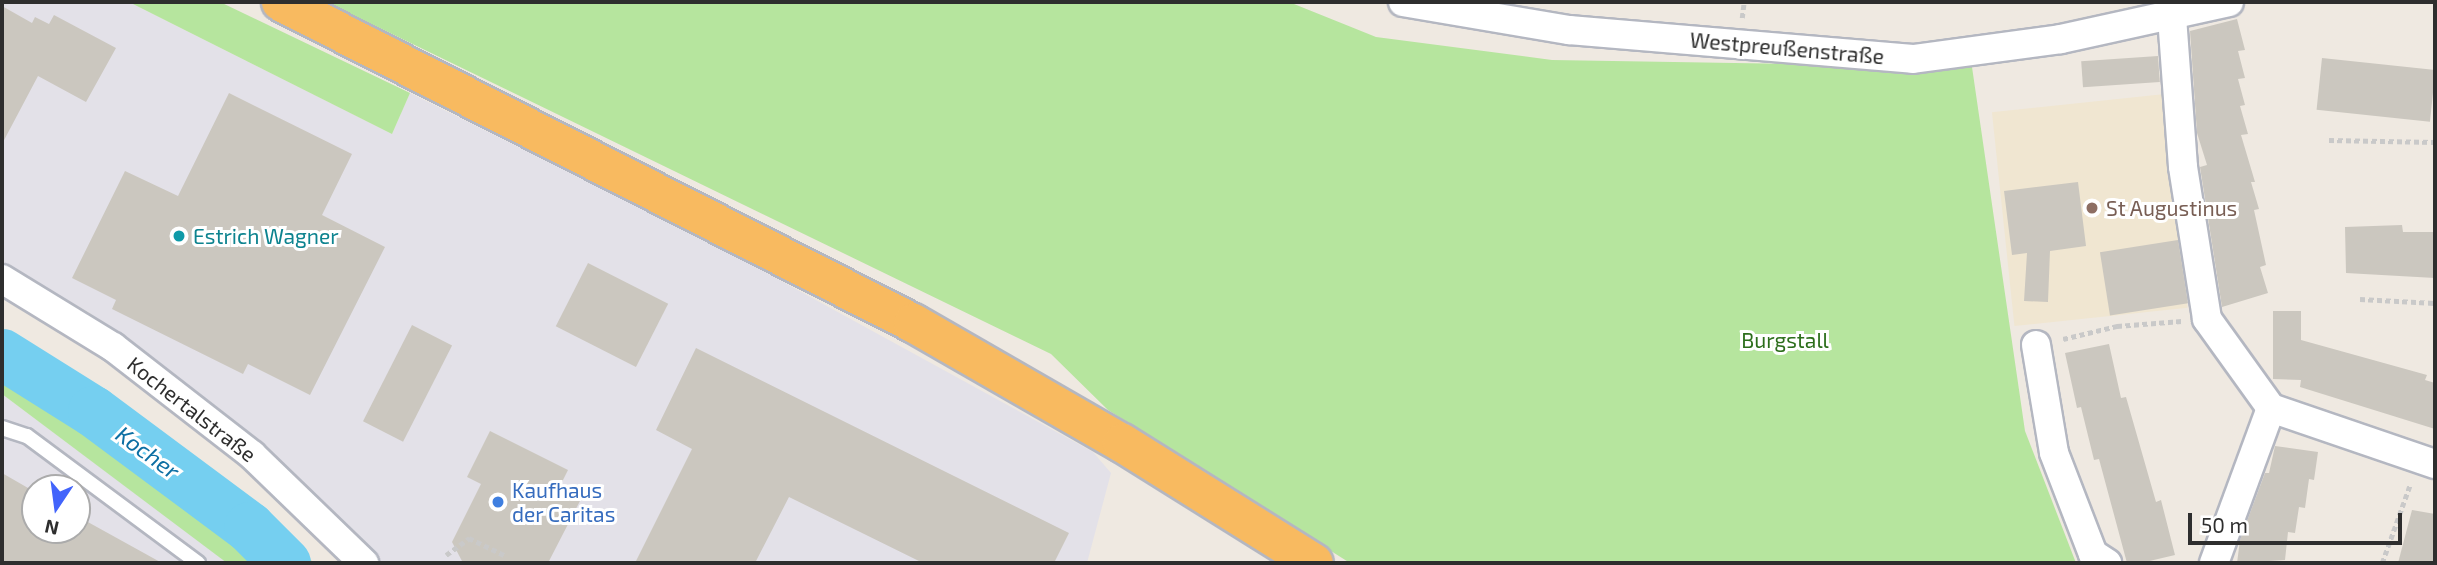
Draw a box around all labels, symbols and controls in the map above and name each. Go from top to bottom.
street label: Westpreußenstraße [1689,27,1885,69]
place label: St Augustinus [2106,195,2238,221]
marker: St Augustinus [2084,200,2100,216]
place label: Estrich Wagner [193,223,339,249]
marker: Estrich Wagner [171,228,187,244]
park label: Burgstall [1741,327,1829,353]
street label: Kochertalstraße [123,351,261,467]
water label: Kocher [111,420,185,484]
north arrow [21,474,91,544]
place label: Kaufhaus der Caritas [512,477,616,527]
marker: Kaufhaus der Caritas [490,494,506,510]
scale bar [2192,498,2406,542]
text: 50 m [2201,512,2248,537]
text: N [42,515,61,541]

